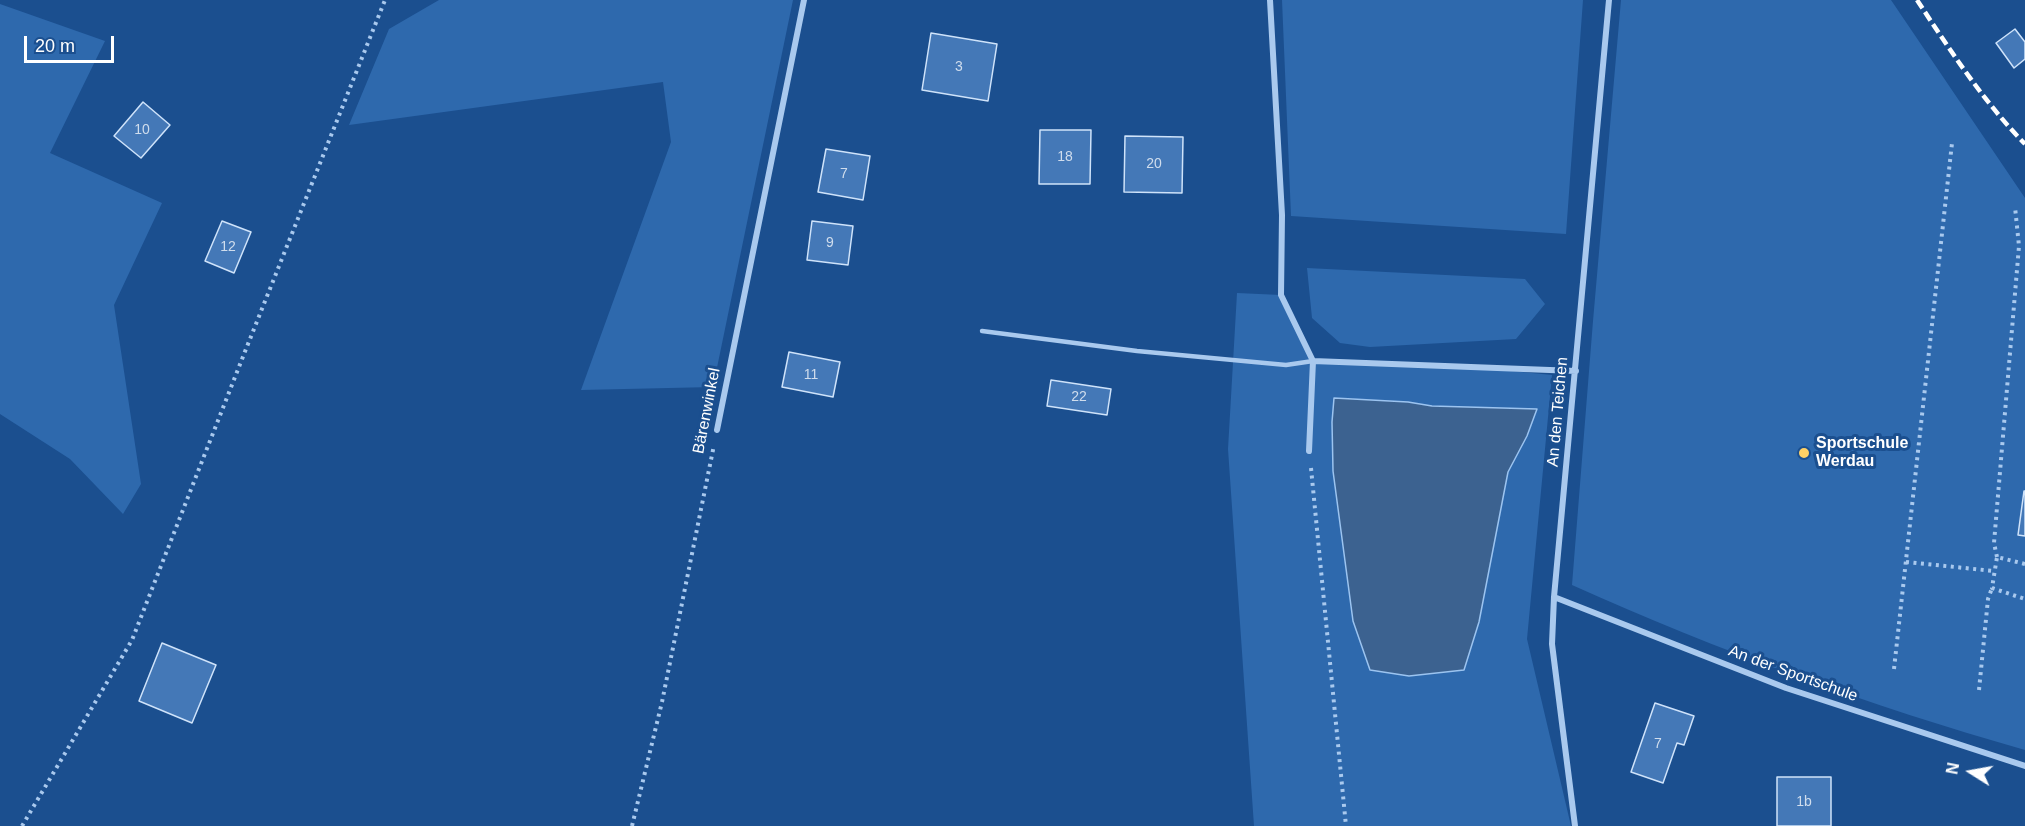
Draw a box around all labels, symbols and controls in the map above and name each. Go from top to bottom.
scale bar [27,24,117,62]
text: 20 m [35,36,75,56]
house number: 3 [955,59,963,75]
house number: 10 [134,122,150,138]
house number: 18 [1057,149,1073,165]
house number: 20 [1146,156,1162,172]
house number: 7 [840,166,848,182]
house number: 9 [826,235,834,251]
house number: 12 [220,239,236,255]
street label: An den Teichen [1544,356,1572,468]
street label: Bärenwinkel [689,366,725,456]
house number: 11 [804,367,818,383]
house number: 22 [1071,389,1087,405]
place label: Sportschule Werdau [1816,434,1908,472]
marker: Sportschule Werdau [1797,446,1811,460]
street label: An der Sportschule [1726,642,1860,706]
house number: 7 [1654,736,1662,752]
north arrow [1941,742,2001,802]
text: N [1943,761,1962,776]
house number: 1b [1796,794,1812,810]

